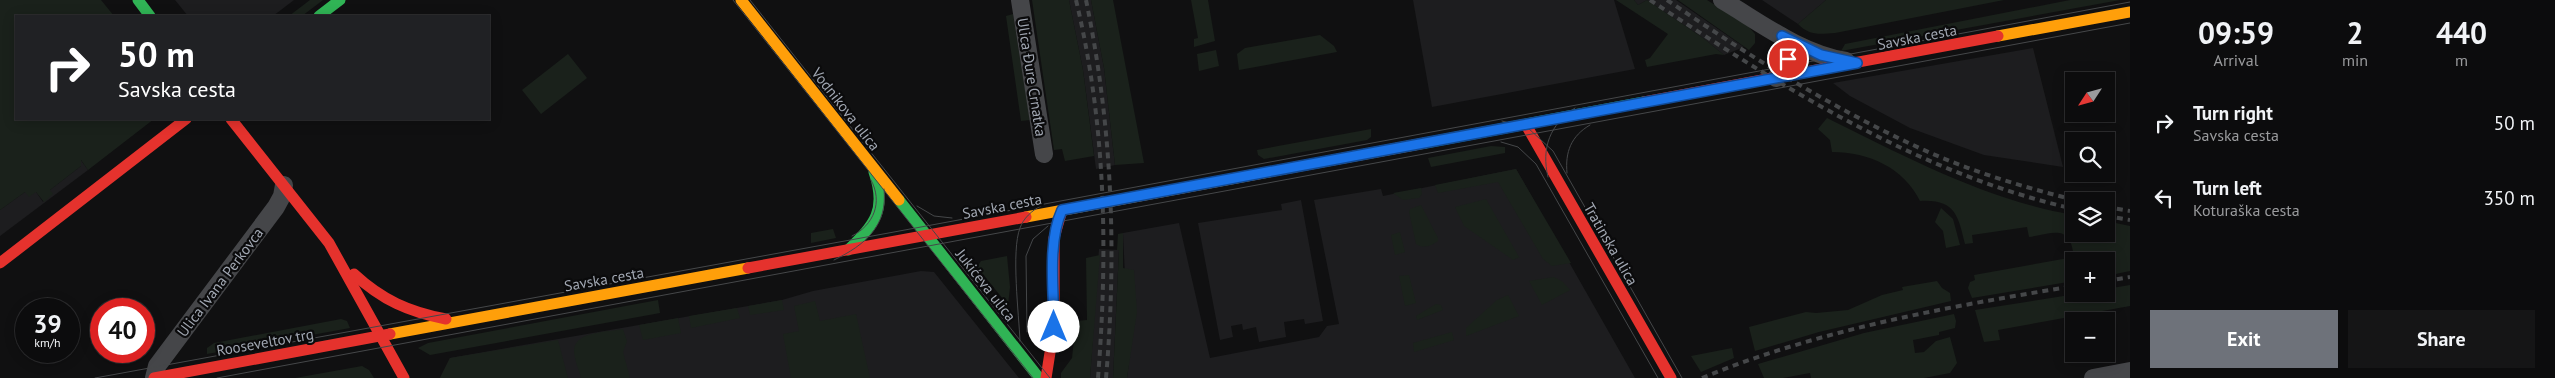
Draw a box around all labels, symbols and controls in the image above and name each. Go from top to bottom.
text: 09:59 [2198,13,2274,52]
text: 2 [2347,13,2364,52]
text: 440 [2436,13,2487,52]
street label: Ulica Đure Crnatka [1013,16,1051,138]
street label: Savska cesta [1876,20,1958,54]
text: 50 m [118,31,195,77]
icon: right [35,35,100,100]
pin [1767,38,1809,80]
icon: arrive [1774,45,1802,73]
text: Arrival [2214,50,2258,70]
text: min [2342,50,2368,70]
text: m [2455,50,2468,70]
street label: Vodnikova ulica [807,63,884,154]
north arrow [2065,72,2115,122]
map controls [2065,72,2115,362]
text: Savska cesta [118,75,236,103]
text: Turn right [2193,101,2273,125]
icon: right [2150,109,2178,137]
text: 50 m [2494,111,2535,135]
text: Savska cesta [2193,125,2279,145]
button: search [2065,132,2115,182]
text: Turn left [2193,176,2262,200]
icon: left [2150,184,2178,212]
text: 350 m [2483,186,2535,210]
street label: Savska cesta [961,189,1043,223]
button: layers [2065,192,2115,242]
street label: Tratinska ulica [1580,199,1642,289]
text: Koturaška cesta [2193,200,2300,220]
street label: Ulica Ivana Perkovca [173,224,267,340]
street label: Jukićeva ulica [951,244,1020,325]
button: + [2065,252,2115,302]
street label: Savska cesta [563,263,645,295]
speed limit sign: 40 [90,298,155,363]
position arrow [1027,300,1079,352]
text: 39 [33,308,62,340]
button: Exit [2150,310,2338,368]
button: Share [2348,310,2535,368]
button: − [2065,312,2115,362]
street label: Rooseveltov trg [215,324,315,360]
text: km/h [34,335,61,350]

